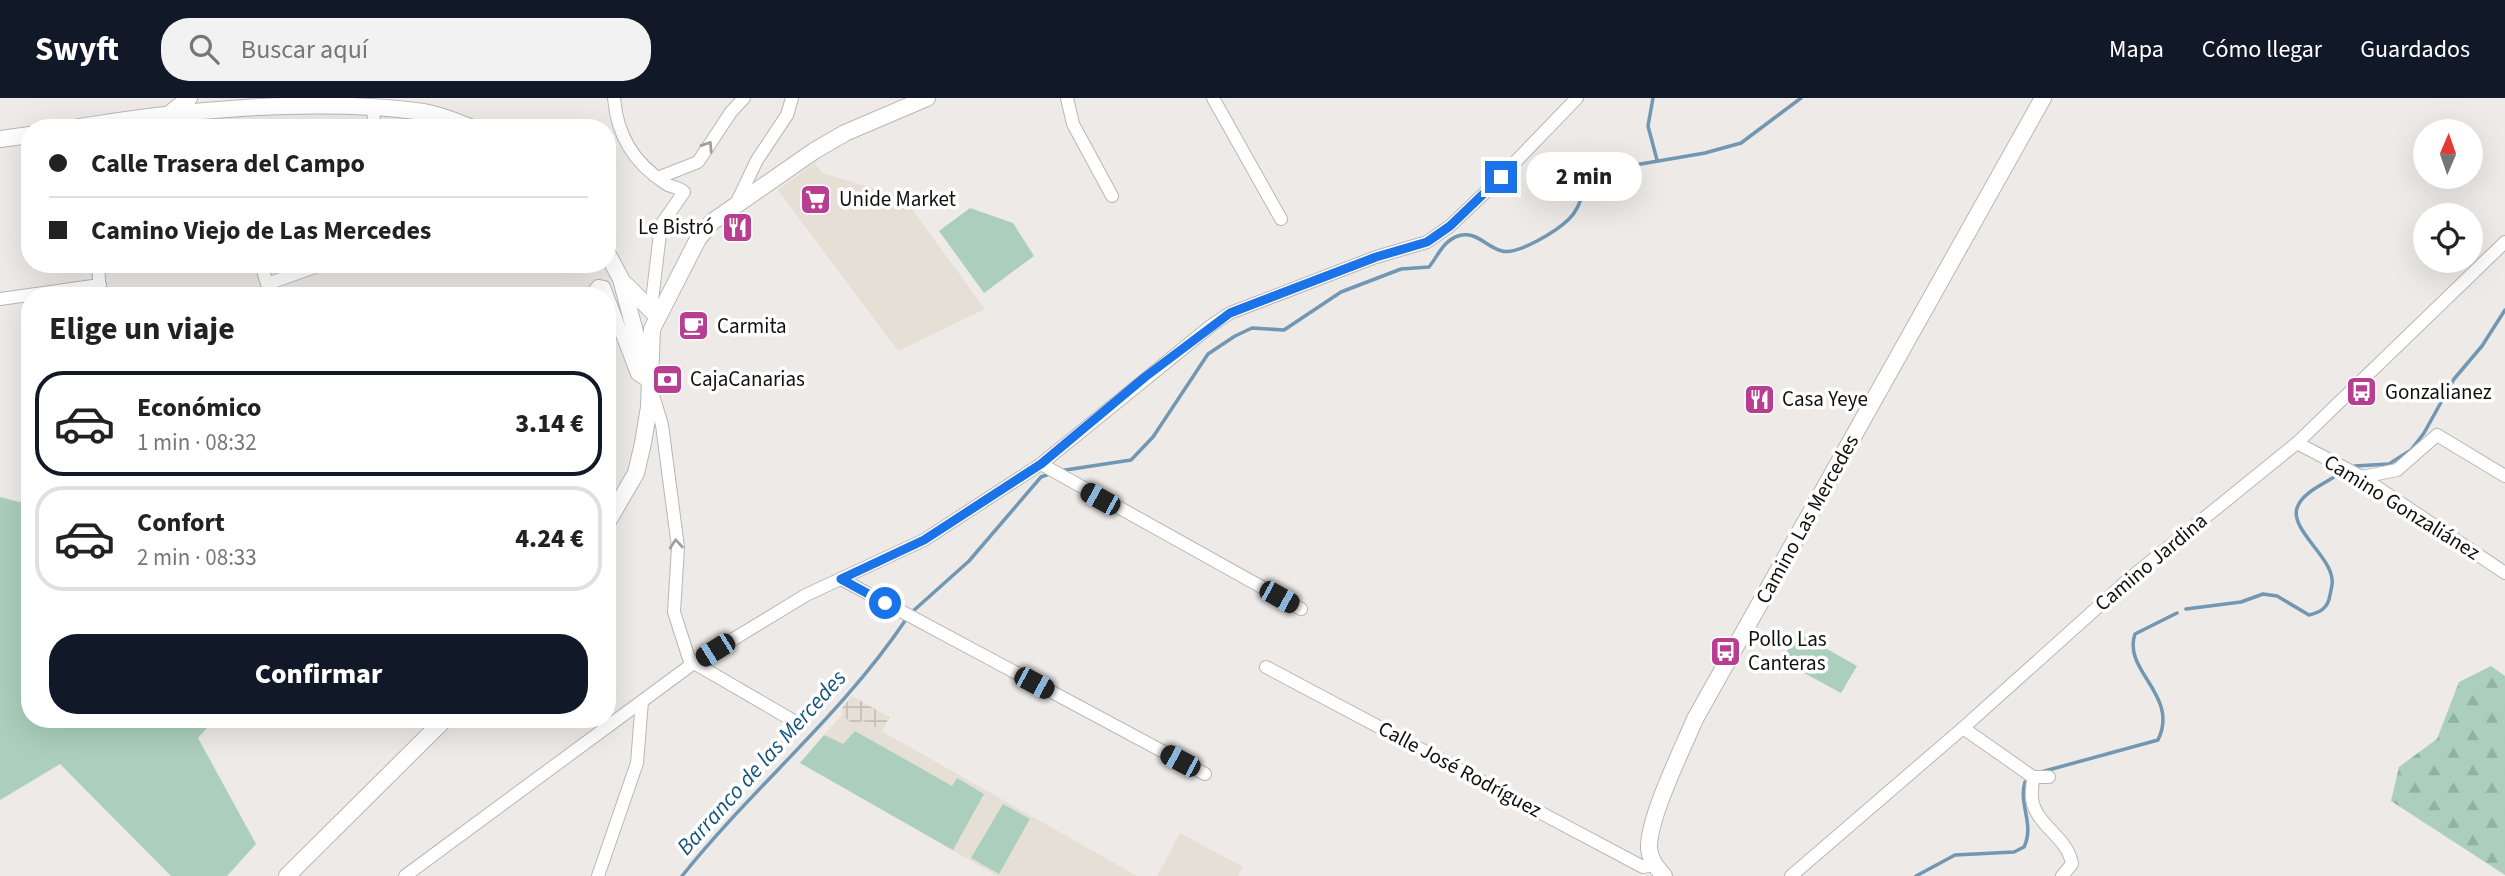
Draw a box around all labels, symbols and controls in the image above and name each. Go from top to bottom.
search box [161,18,651,81]
text: Swyft [35,26,119,73]
icon: search [185,30,223,68]
text: Buscar aquí [241,31,368,68]
text: Mapa [2109,32,2164,67]
text: Cómo llegar [2202,32,2322,67]
text: Guardados [2360,32,2470,67]
north arrow [2413,119,2483,189]
map controls [2413,119,2483,273]
one-way arrow [700,140,713,153]
text: Calle Trasera del Campo [91,145,365,182]
callout: 2 min [1526,153,1641,202]
text: 2 min [1556,160,1612,193]
route end [1485,161,1517,193]
supermarket icon: Unide Market [799,182,833,216]
place label: Unide Market [839,184,956,214]
button: locate [2413,203,2483,273]
restaurant icon: Le Bistró [720,210,754,244]
text: Camino Viejo de Las Mercedes [91,212,431,249]
place label: Le Bistró [638,212,714,242]
text: Elige un viaje [49,306,235,352]
cafe icon: Carmita [677,309,711,343]
place label: Carmita [717,311,787,341]
bank icon: CajaCanarias [650,362,684,396]
place label: CajaCanarias [690,364,805,394]
bus stop icon: Gonzalianez [2345,375,2379,409]
place label: Gonzalianez [2385,377,2492,407]
restaurant icon: Casa Yeye [1742,382,1776,416]
place label: Casa Yeye [1782,384,1868,414]
text: Económico [137,389,262,426]
icon: car [53,392,116,455]
text: 3.14 € [515,405,584,442]
text: 1 min · 08:32 [137,426,257,459]
street label: Camino Las Mercedes [1748,429,1866,609]
street label: Camino Gonzaliánez [2318,447,2486,567]
car [1077,480,1124,518]
text: Confort [137,504,225,541]
street label: Camino Jardina [2088,506,2214,618]
icon: car [53,507,116,570]
text: 4.24 € [515,520,584,557]
one-way arrow [669,538,684,549]
text: 2 min · 08:33 [137,541,257,574]
car [1256,578,1303,616]
route start [869,587,901,619]
place label: Pollo Las Canteras [1748,624,1827,678]
car [692,630,739,670]
button: Confirmar [49,634,588,714]
bus stop icon: Pollo Las Canteras [1708,634,1742,668]
water label: Barranco de las Mercedes [669,662,854,862]
car [1011,664,1058,702]
street label: Calle José Rodríguez [1373,713,1547,825]
car [1157,742,1204,780]

